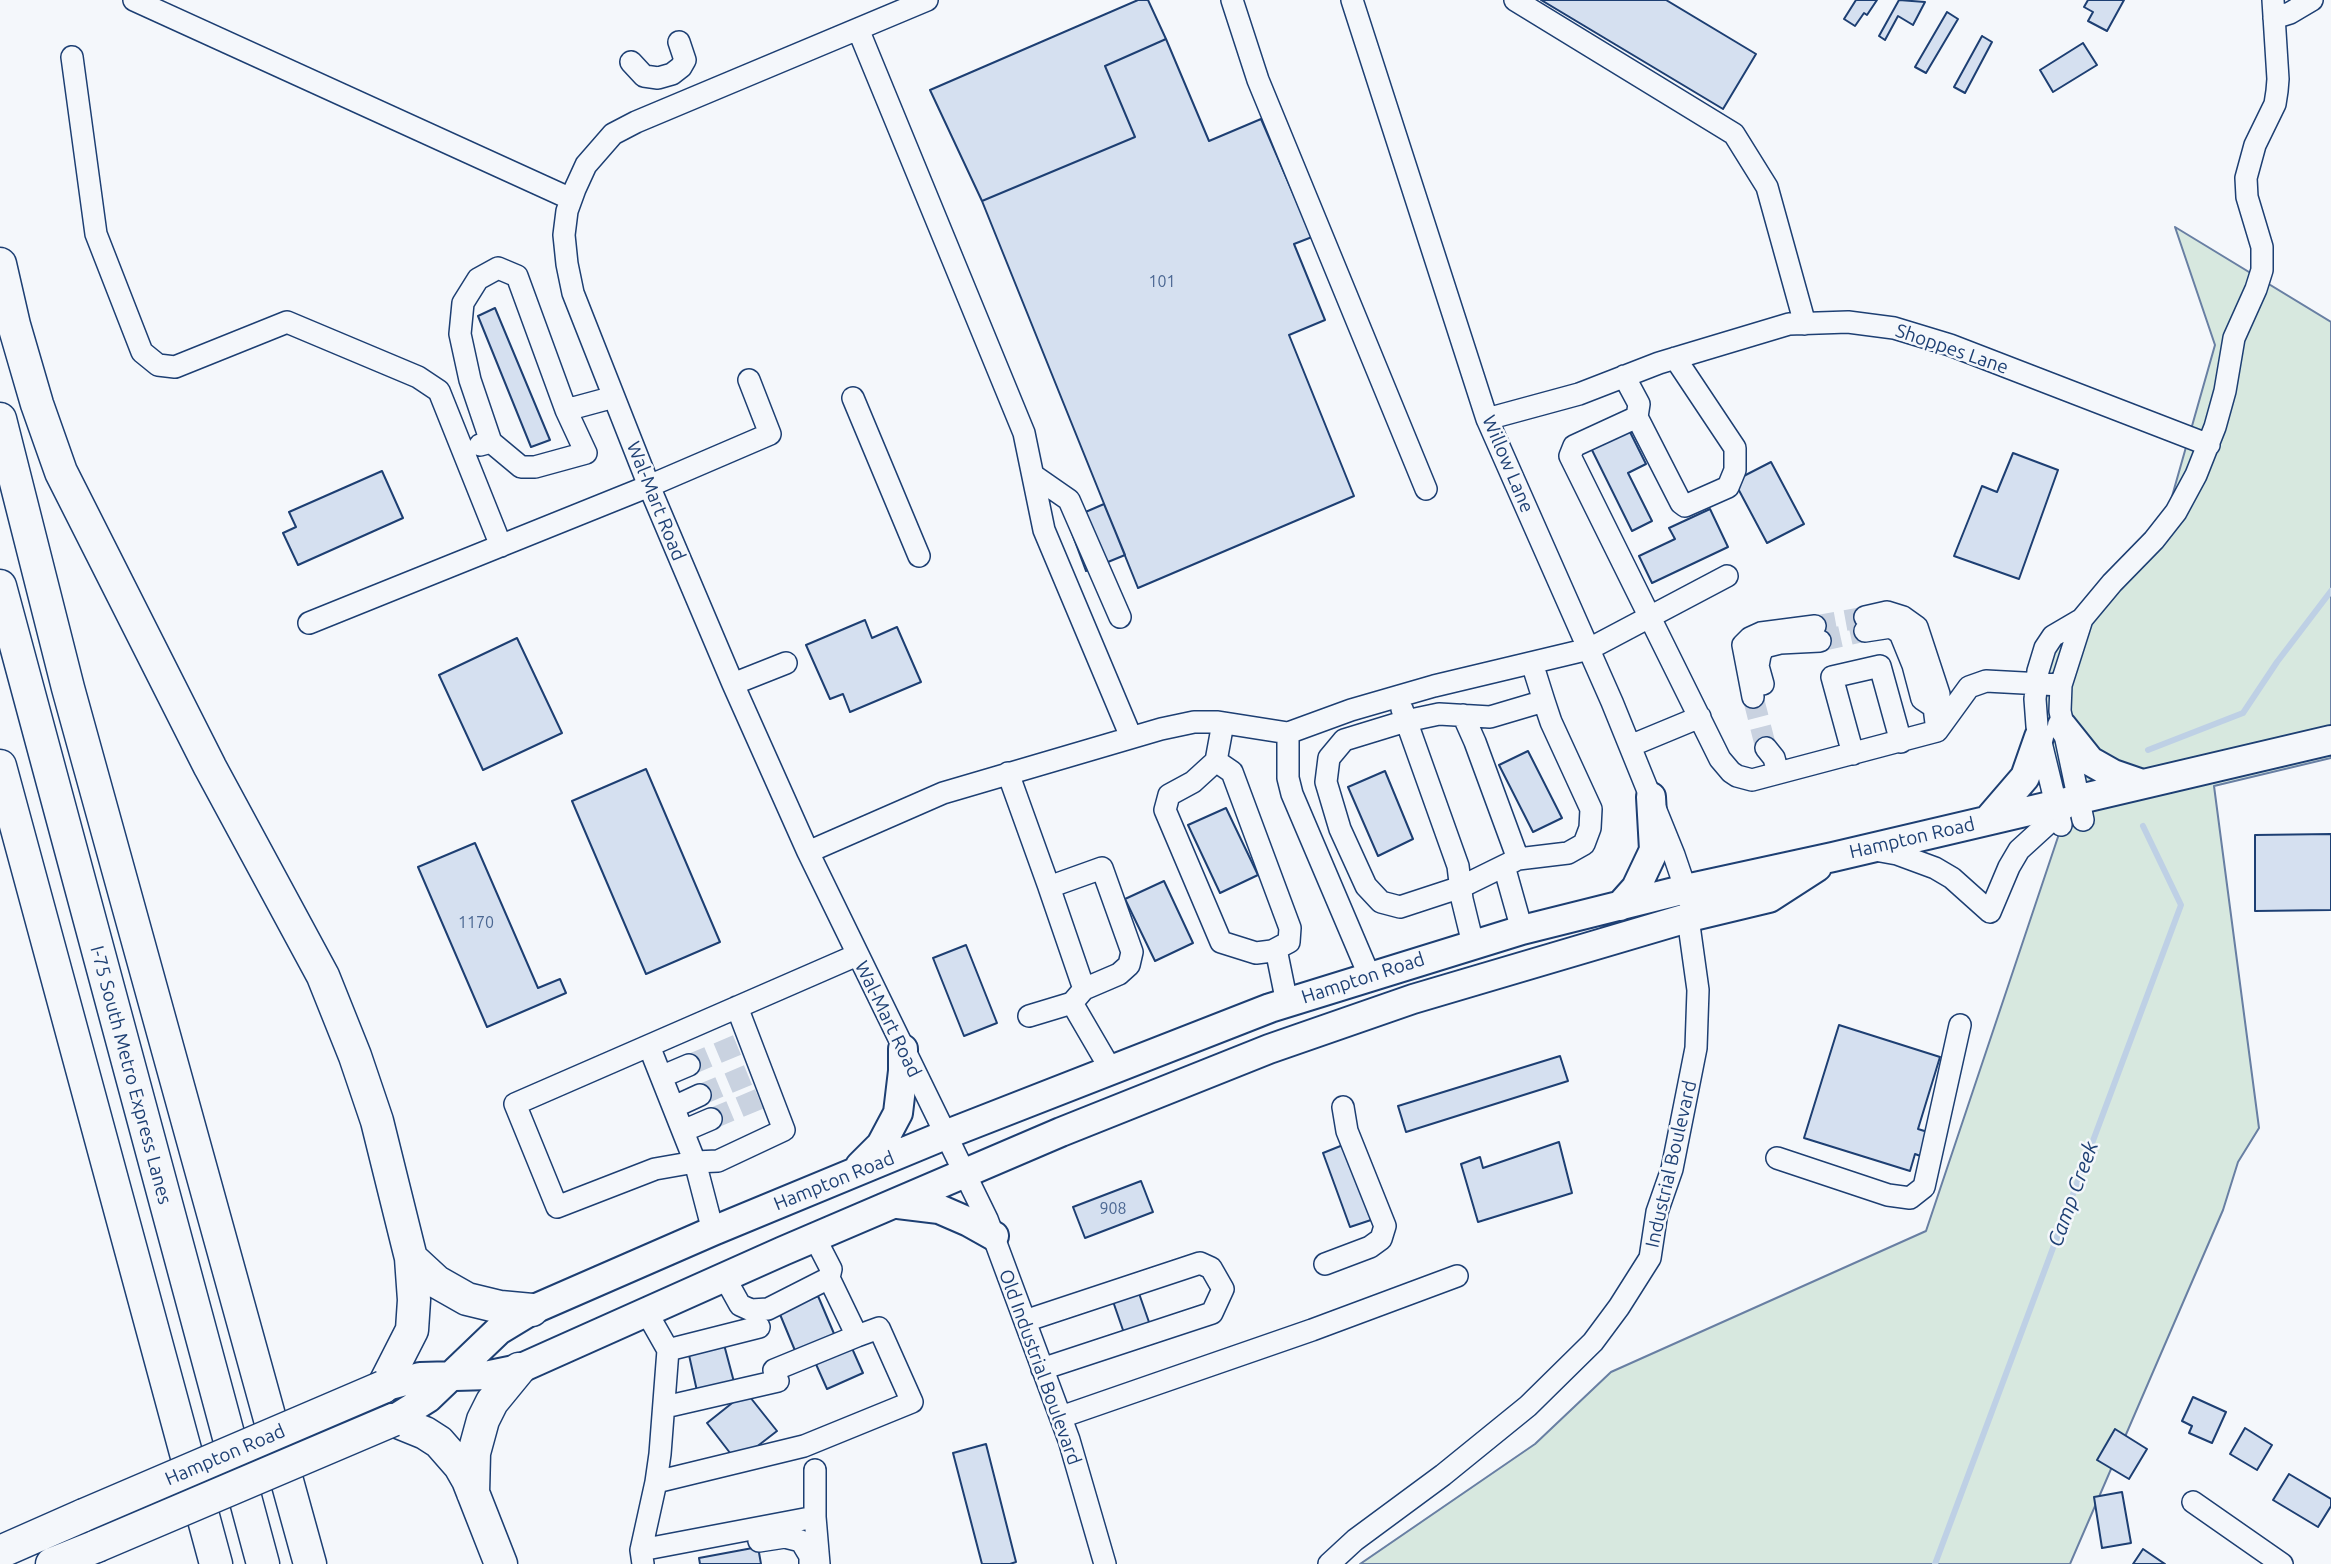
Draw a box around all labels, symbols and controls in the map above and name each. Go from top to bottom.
house number: 101 [1148,272,1176,292]
street label: Shoppes Lane [1892,319,2012,379]
street label: Willow Lane [1477,412,1539,516]
street label: Wal-Mart Road [622,438,690,564]
street label: Hampton Road [1847,812,1977,864]
house number: 1170 [458,913,494,933]
street label: I-75 South Metro Express Lanes [85,943,177,1207]
street label: Hampton Road [1299,947,1427,1009]
street label: Wal-Mart Road [850,957,926,1081]
street label: Industrial Boulevard [1641,1078,1701,1250]
water label: Camp Creek [2042,1138,2104,1250]
street label: Hampton Road [770,1146,898,1216]
house number: 908 [1099,1199,1127,1219]
street label: Old Industrial Boulevard [994,1266,1086,1468]
street label: Hampton Road [162,1419,288,1491]

